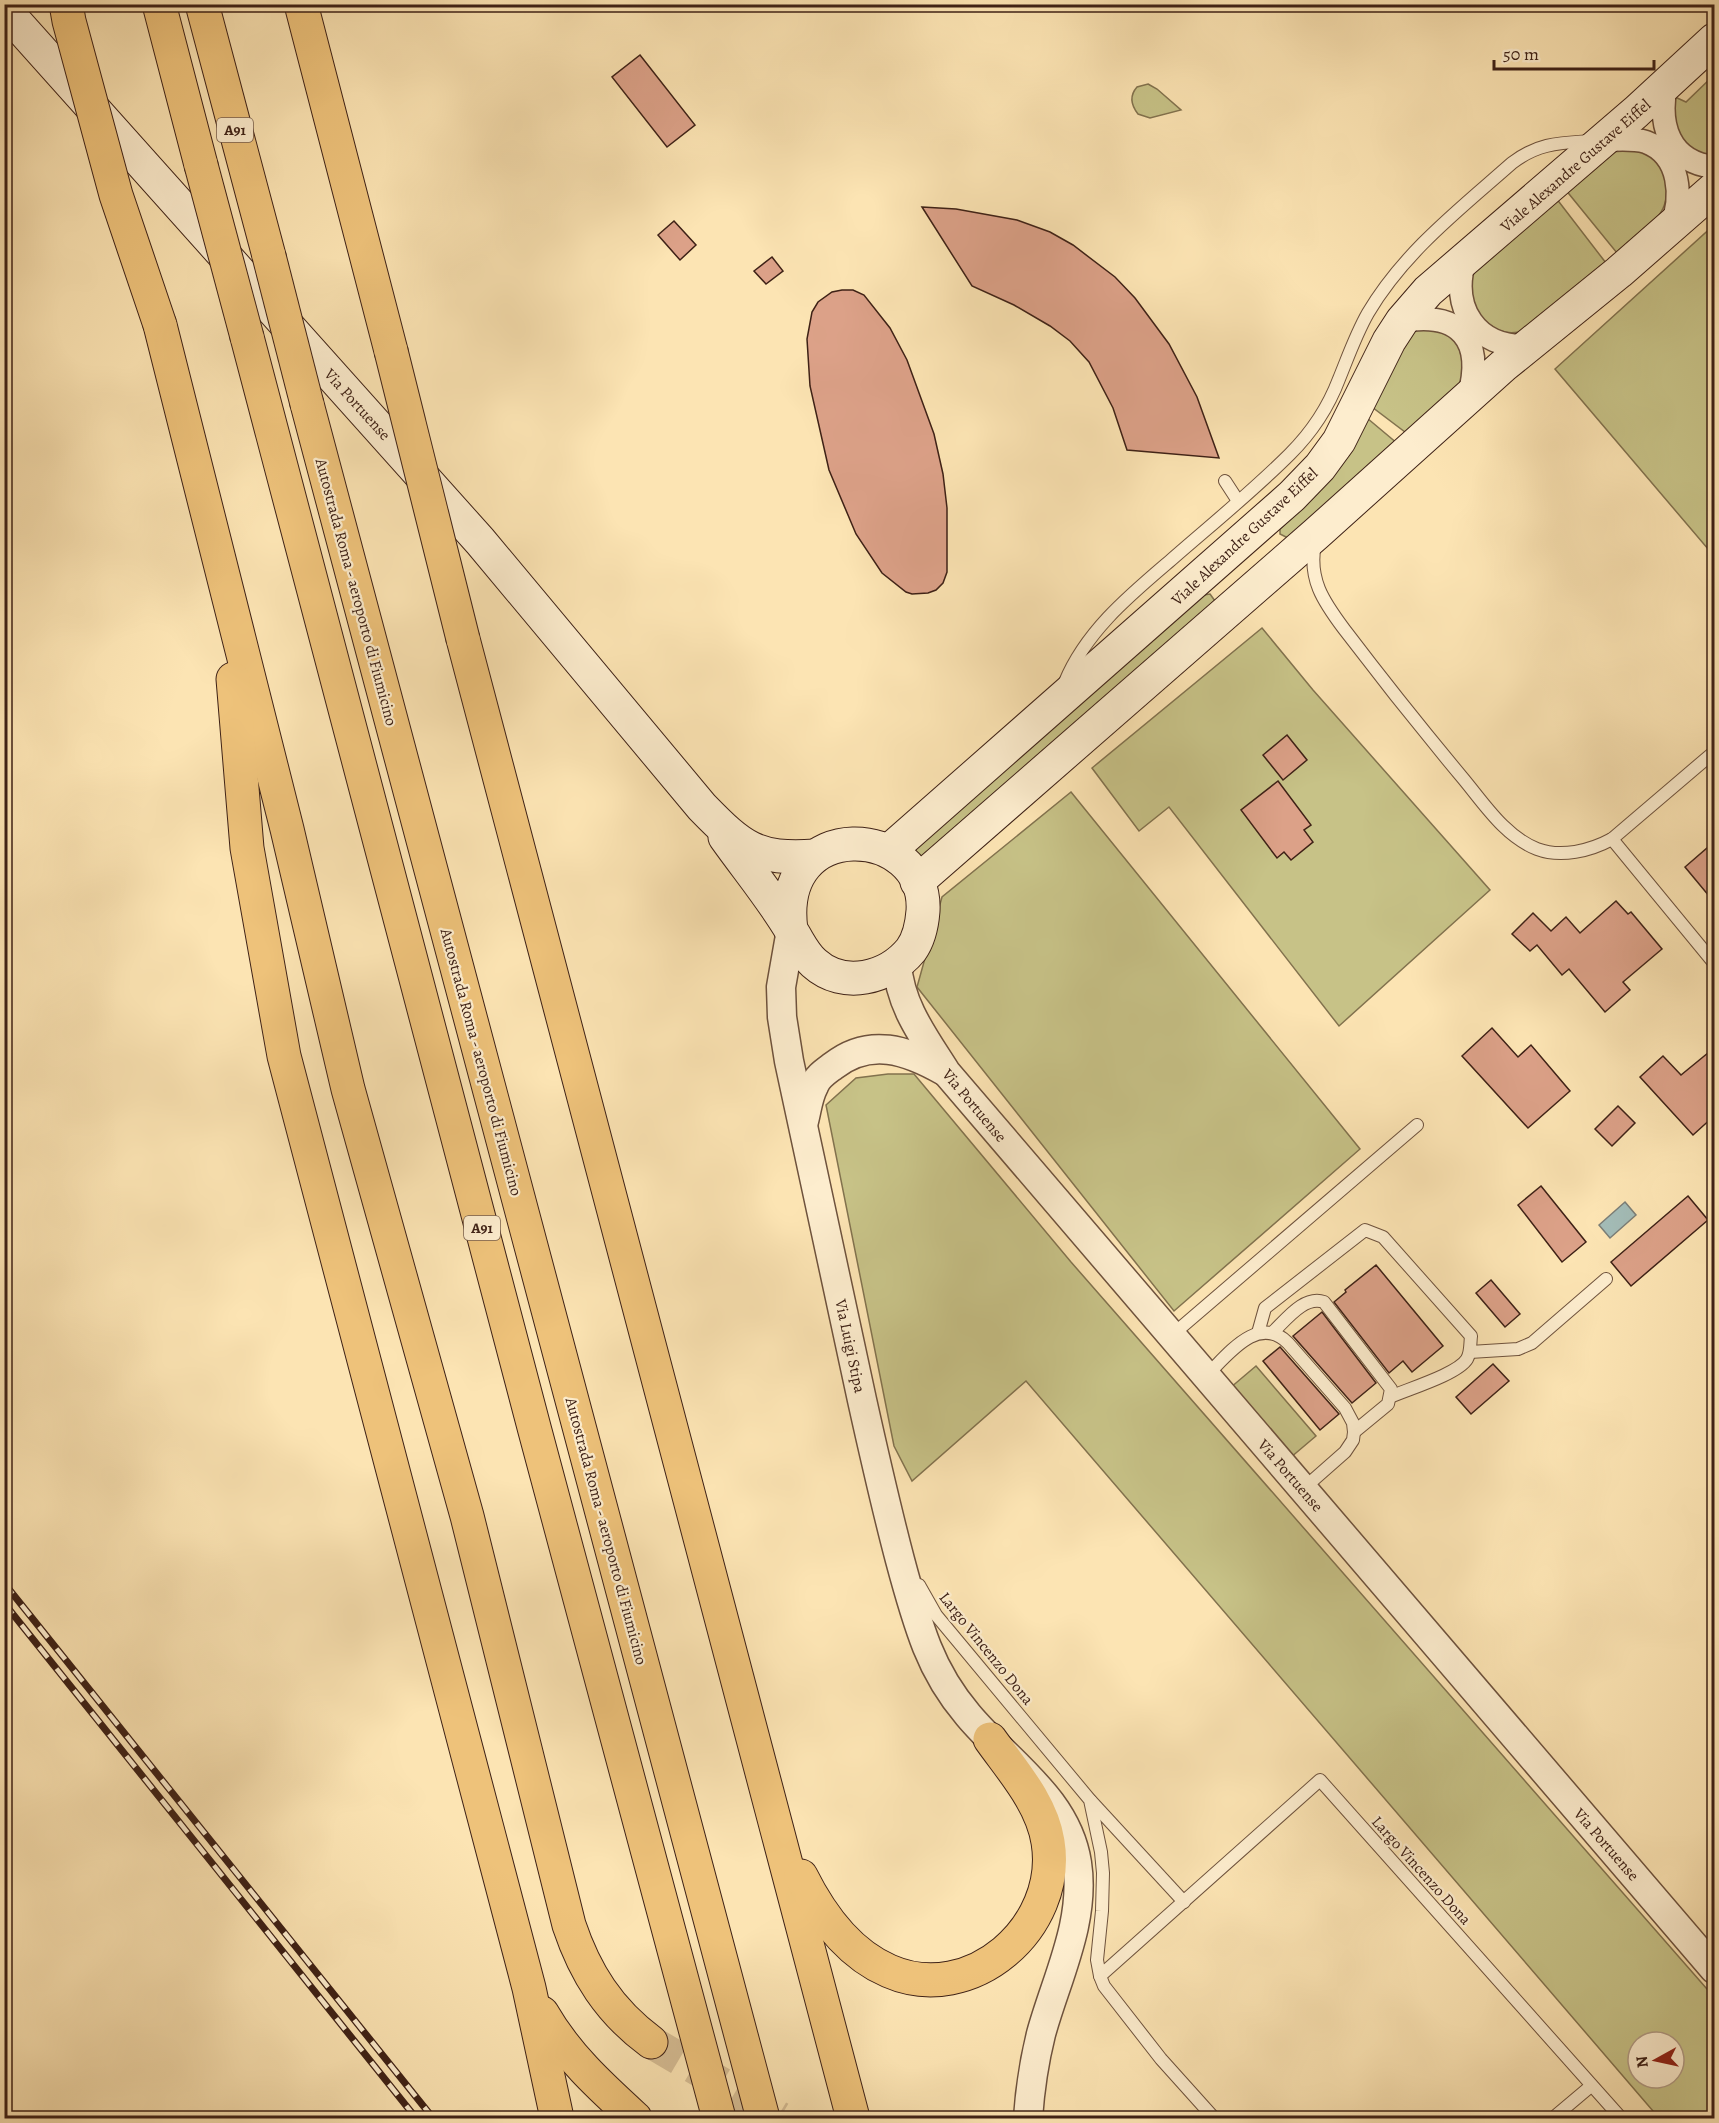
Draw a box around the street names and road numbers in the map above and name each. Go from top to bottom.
street label: Viale Alexandre Gustave Eiffel [1495,94,1656,238]
road number: A91 [217,118,253,142]
street label: Via Portuense [318,363,396,445]
street label: Autostrada Roma - aeroporto di Fiumicino [309,455,402,728]
street label: Viale Alexandre Gustave Eiffel [1166,463,1323,611]
street label: Autostrada Roma - aeroporto di Fiumicino [434,925,527,1198]
street label: Via Portuense [936,1063,1012,1147]
road number: A91 [464,1216,500,1240]
street label: Via Luigi Stipa [829,1296,871,1396]
street label: Autostrada Roma - aeroporto di Fiumicino [559,1394,652,1667]
street label: Via Portuense [1252,1434,1328,1517]
street label: Largo Vincenzo Dona [934,1587,1039,1710]
street label: Via Portuense [1568,1803,1644,1886]
street label: Largo Vincenzo Dona [1366,1811,1477,1930]

